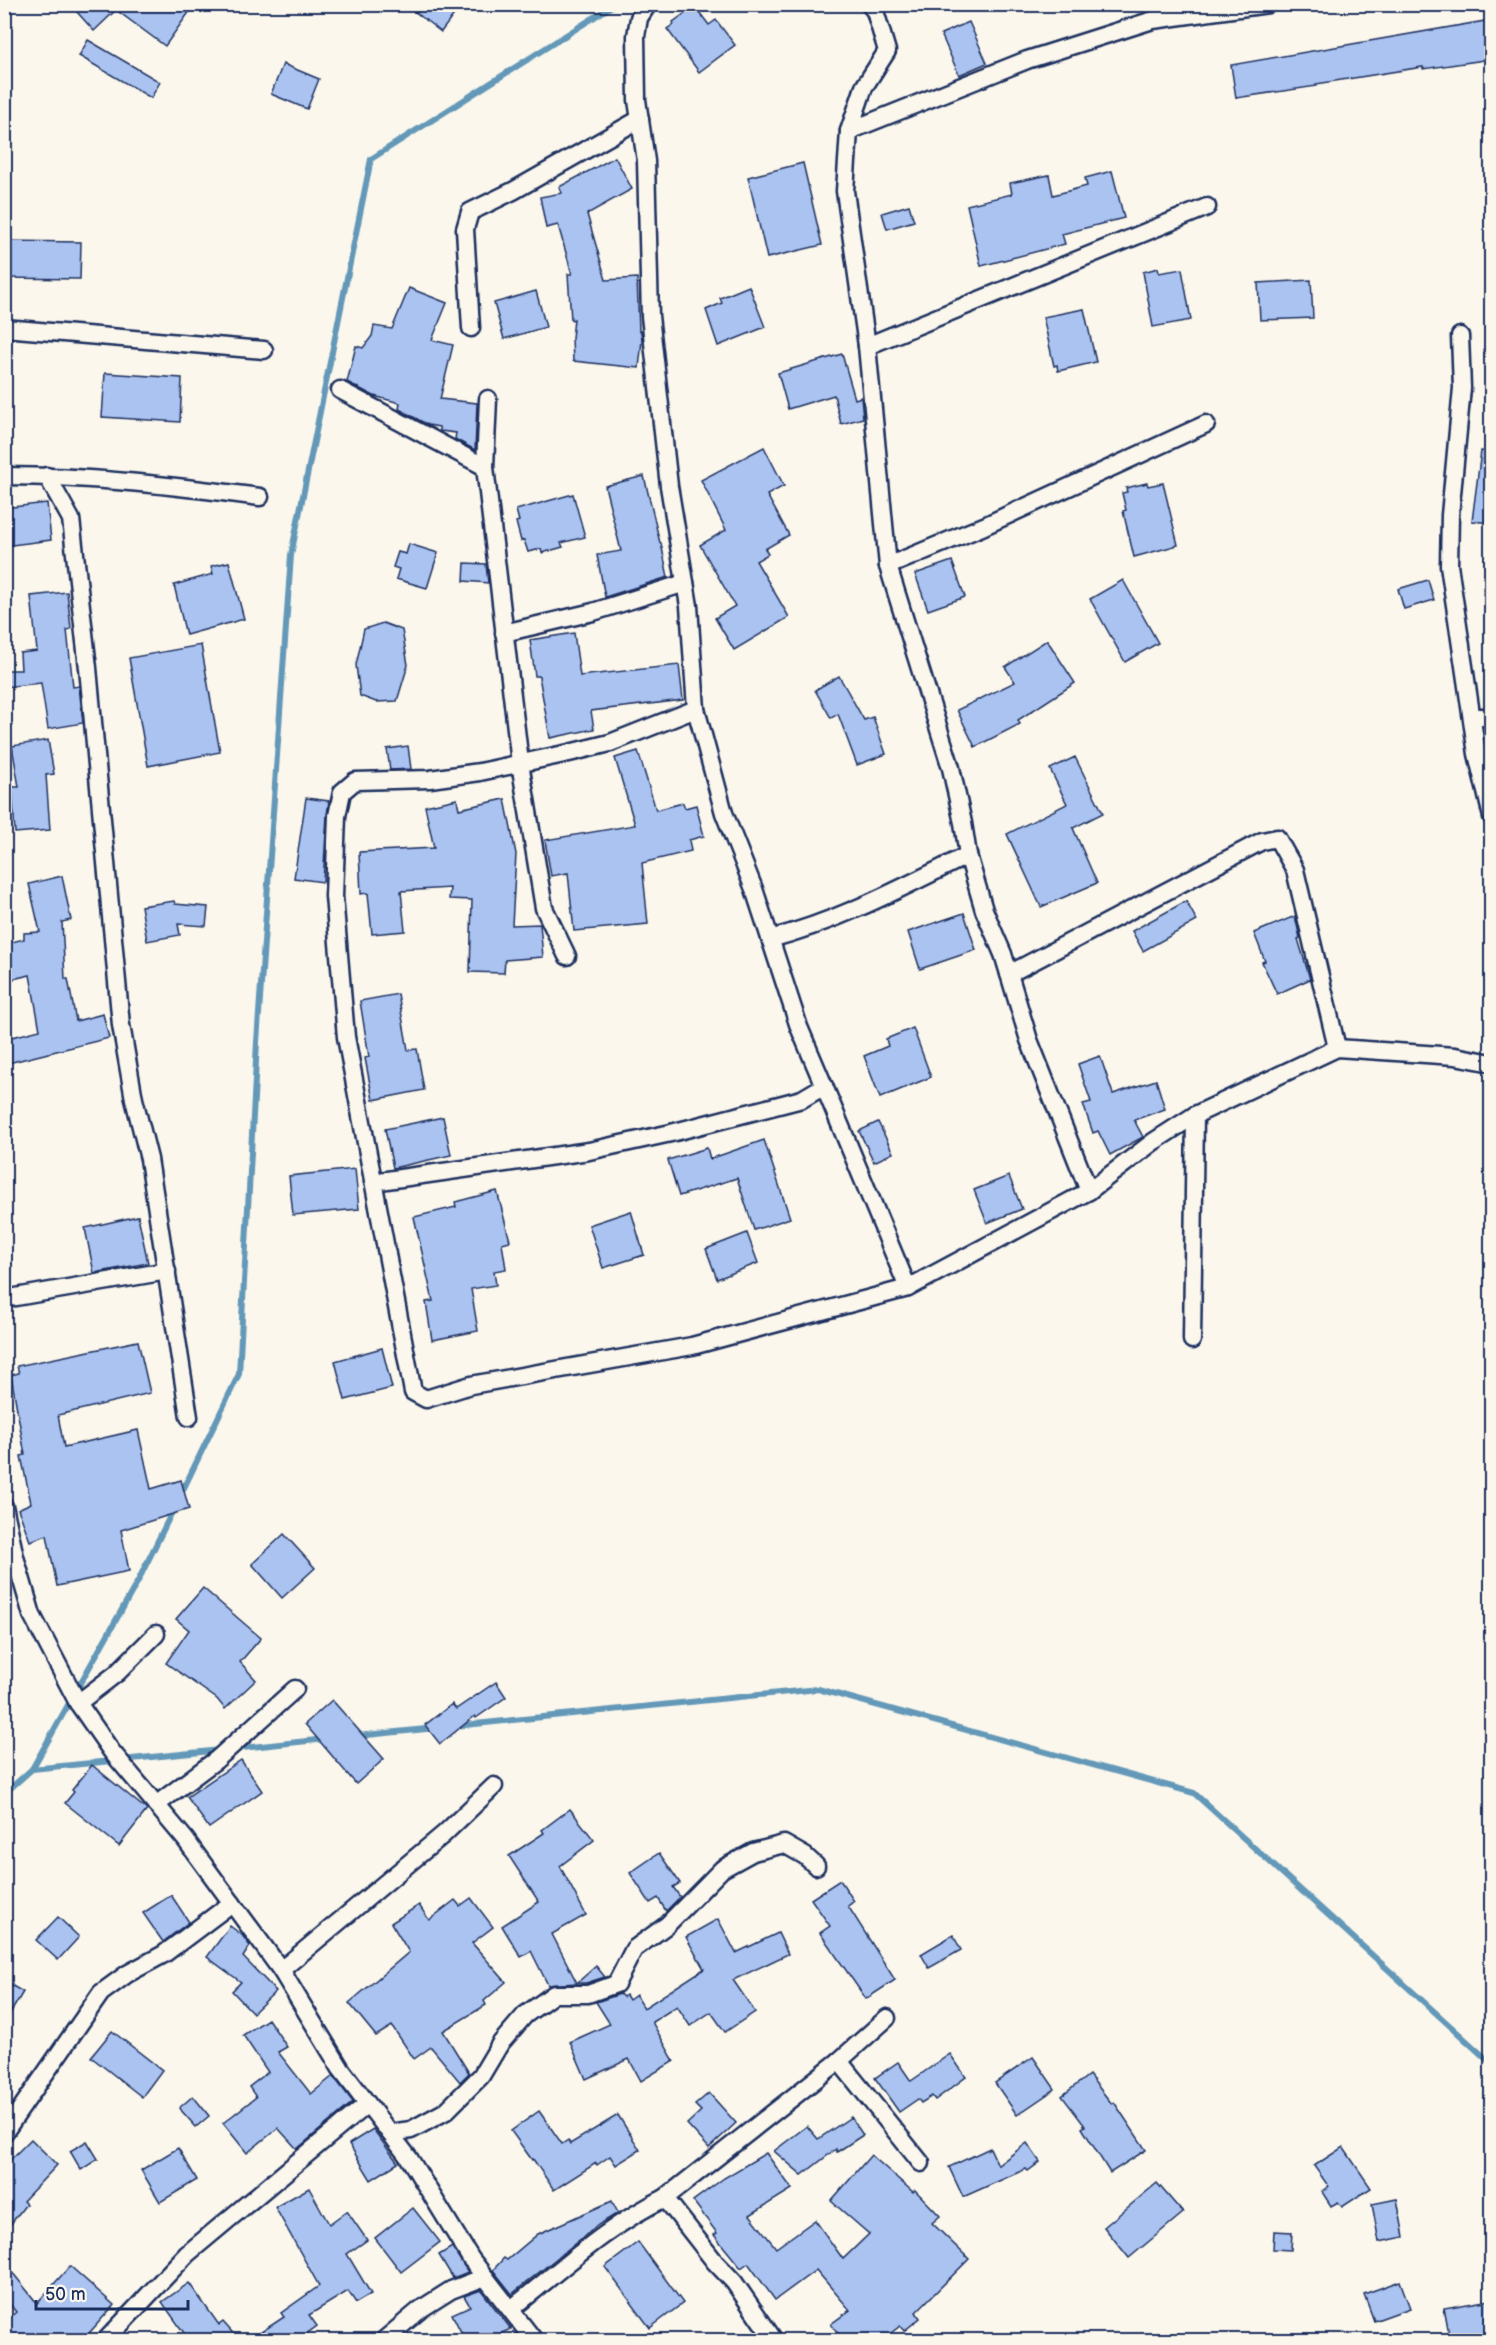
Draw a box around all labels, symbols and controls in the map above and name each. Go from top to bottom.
scale bar [36,2273,188,2311]
text: 50 m [45,2284,86,2305]

